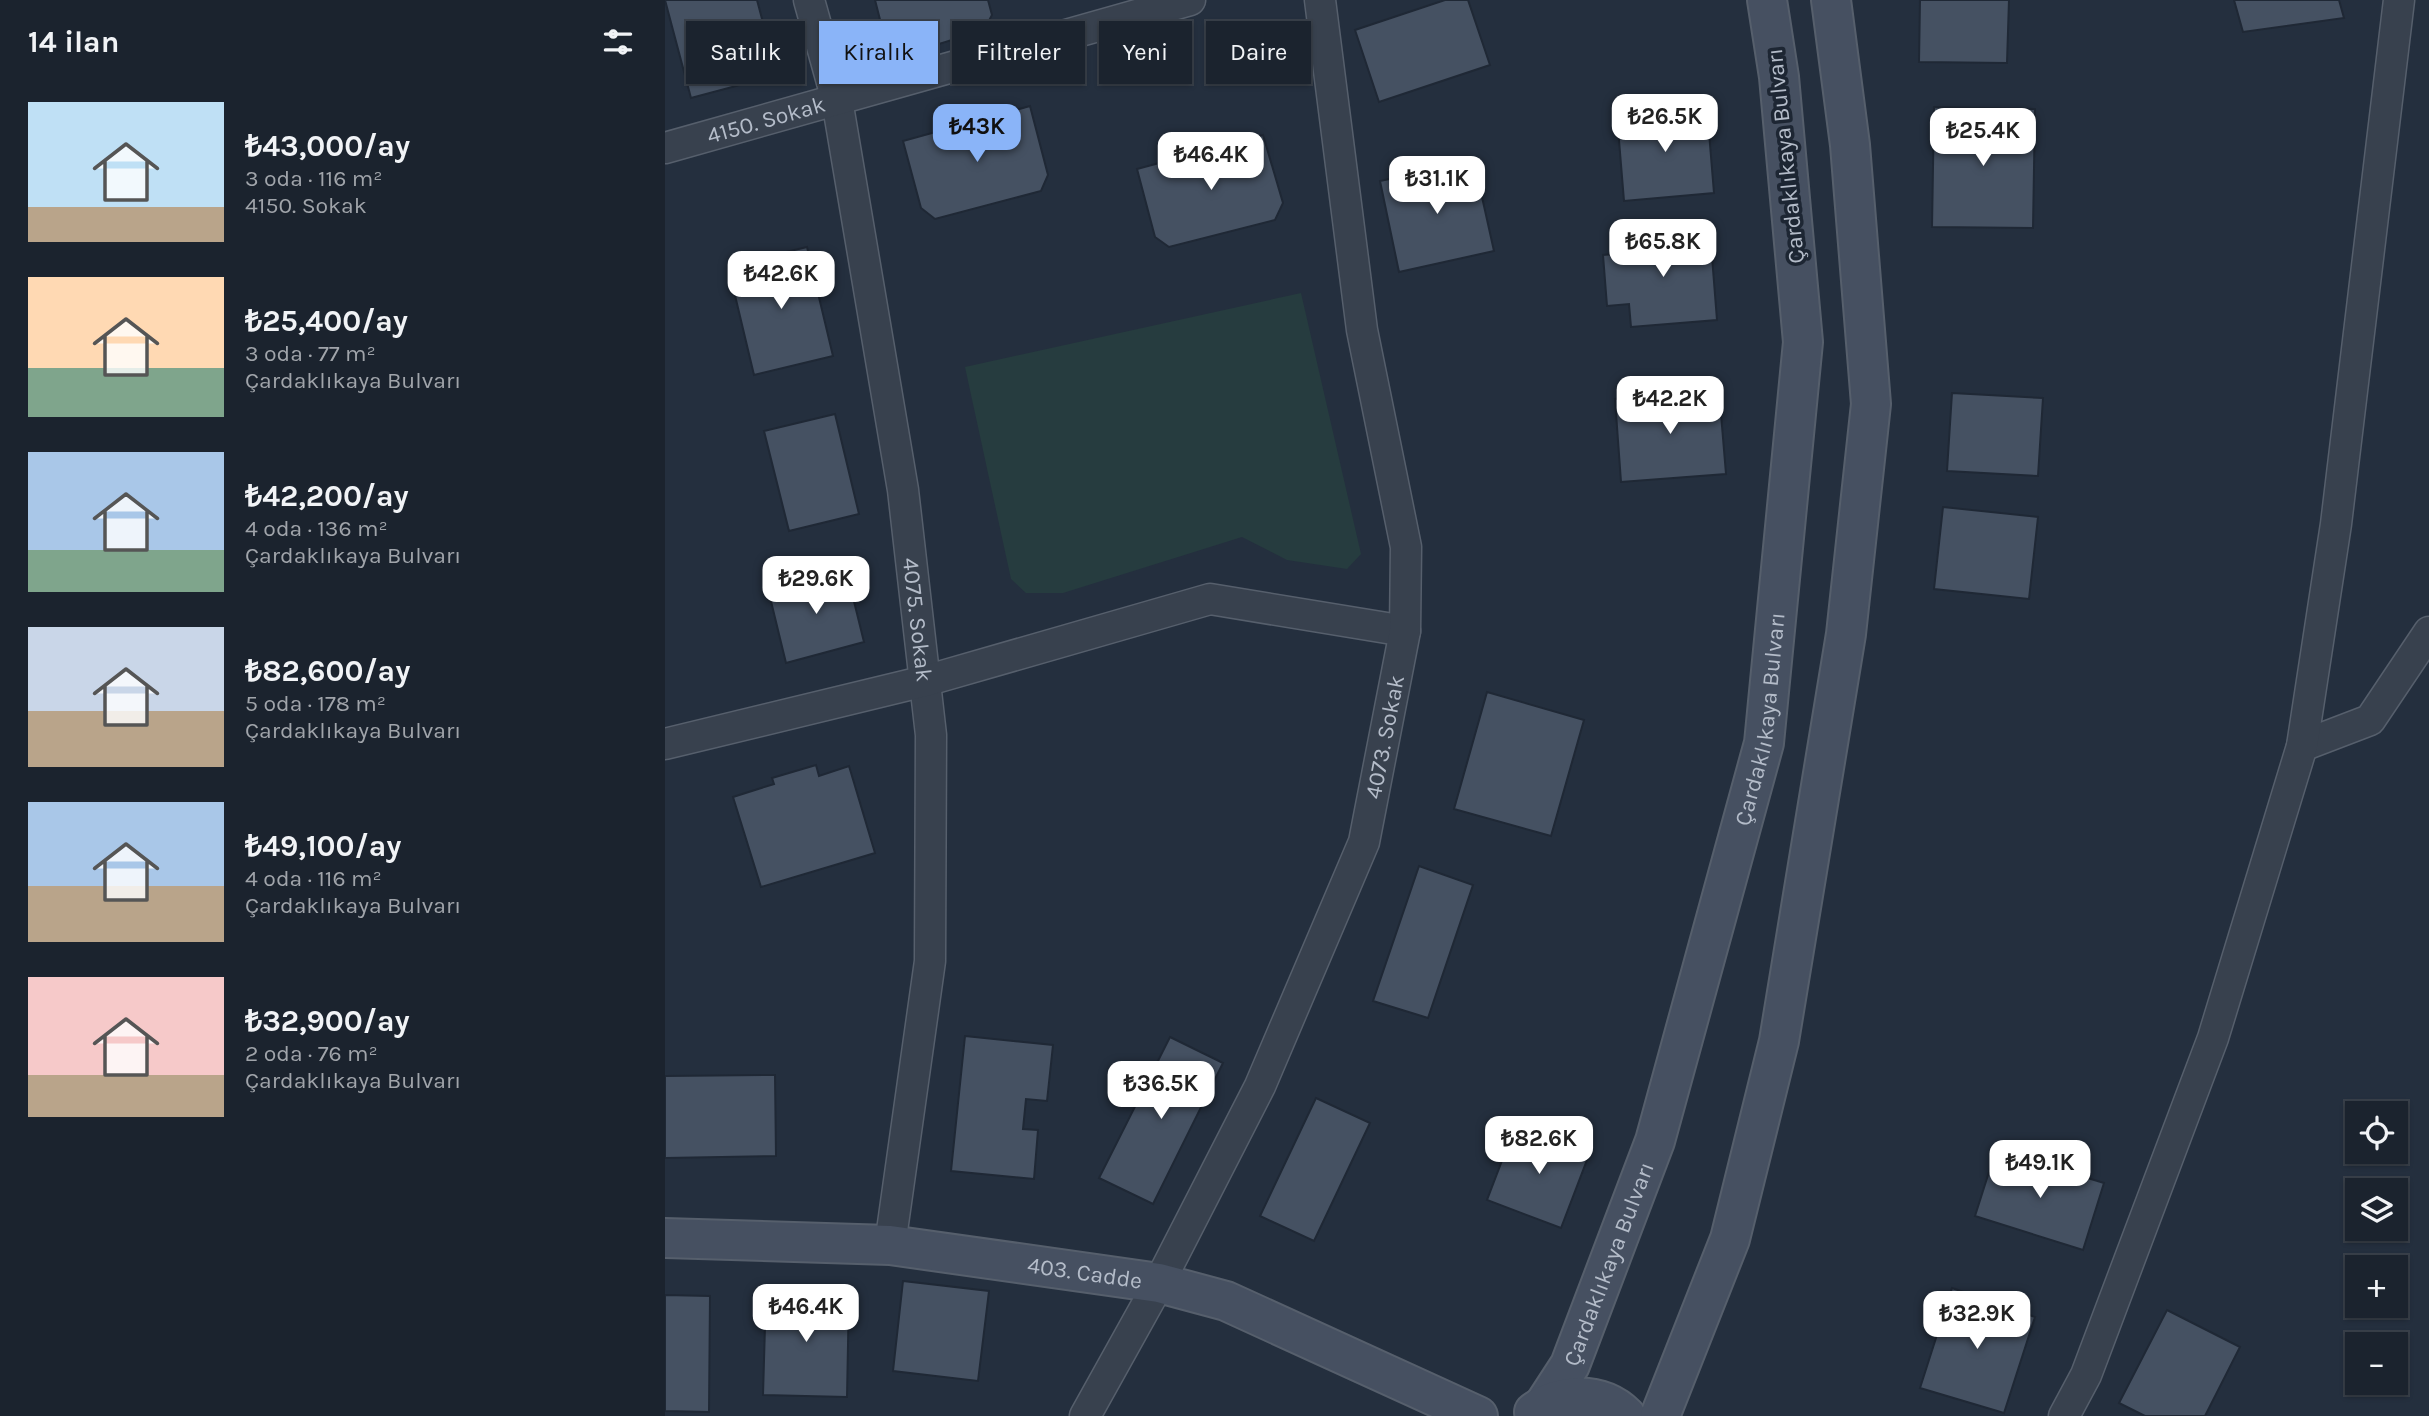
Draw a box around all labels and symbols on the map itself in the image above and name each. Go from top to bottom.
street label: Çardaklıkaya Bulvarı [1761,47,1810,265]
street label: 4150. Sokak [704,90,828,150]
pin: ₺26.5K [1608,94,1722,154]
pin: ₺43K [936,104,1018,164]
pin: ₺25.4K [1926,108,2040,168]
pin: ₺46.4K [1154,132,1268,192]
pin: ₺31.1K [1380,156,1494,216]
pin: ₺65.8K [1606,219,1720,279]
pin: ₺42.6K [724,252,838,311]
pin: ₺42.2K [1613,376,1727,436]
pin: ₺29.6K [759,556,873,616]
street label: 4075. Sokak [897,556,938,683]
street label: Çardaklıkaya Bulvarı [1729,611,1791,829]
street label: 4073. Sokak [1360,673,1410,801]
pin: ₺36.5K [1104,1062,1218,1121]
pin: ₺82.6K [1482,1116,1596,1176]
pin: ₺49.1K [1983,1140,2097,1200]
street label: Çardaklıkaya Bulvarı [1558,1158,1660,1370]
street label: 403. Cadde [1026,1252,1144,1294]
pin: ₺46.4K [749,1284,863,1344]
pin: ₺32.9K [1920,1292,2034,1351]

